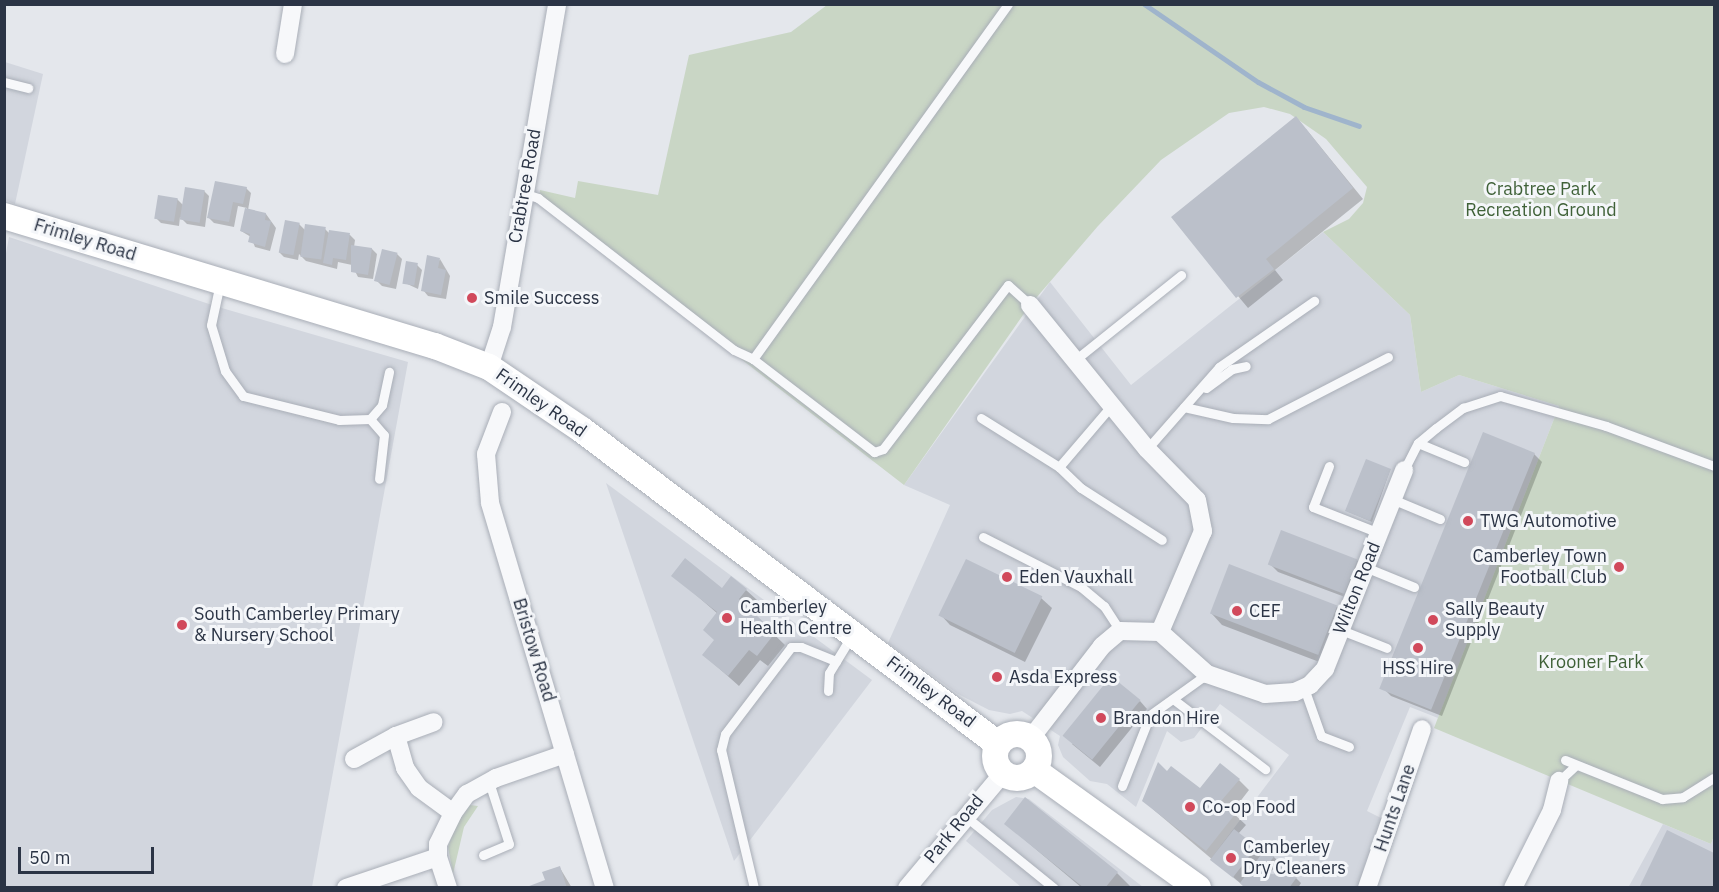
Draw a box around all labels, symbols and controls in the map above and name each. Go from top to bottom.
street label: Crabtree Road [504,127,546,245]
park label: Crabtree Park Recreation Ground [1465,179,1617,222]
street label: Frimley Road [31,214,139,266]
place label: Smile Success [484,287,600,309]
marker: Smile Success [465,291,479,305]
street label: Frimley Road [491,364,591,442]
place label: TWG Automotive [1480,510,1617,532]
marker: TWG Automotive [1461,514,1475,528]
street label: Wilton Road [1329,539,1385,637]
place label: Camberley Town Football Club [1472,546,1607,588]
marker: Camberley Town Football Club [1612,560,1626,574]
place label: Eden Vauxhall [1019,566,1133,588]
marker: Eden Vauxhall [1000,570,1014,584]
street label: Bristow Road [508,596,560,704]
place label: Camberley Health Centre [740,597,852,640]
place label: Sally Beauty Supply [1445,599,1545,642]
place label: CEF [1249,600,1281,622]
place label: South Camberley Primary & Nursery School [194,604,400,646]
marker: CEF [1230,604,1244,618]
marker: Camberley Health Centre [718,609,736,627]
marker: Sally Beauty Supply [1426,613,1440,627]
marker: South Camberley Primary & Nursery School [175,618,189,632]
marker: HSS Hire [1411,641,1425,655]
park label: Krooner Park [1538,651,1644,673]
street label: Frimley Road [882,652,980,732]
place label: HSS Hire [1382,657,1454,679]
place label: Asda Express [1009,666,1117,688]
marker: Asda Express [990,670,1004,684]
place label: Brandon Hire [1113,707,1220,729]
marker: Brandon Hire [1094,711,1108,725]
street label: Hunts Lane [1370,761,1420,855]
street label: Park Road [920,790,988,868]
place label: Co-op Food [1202,796,1296,818]
marker: Co-op Food [1183,800,1197,814]
scale bar [21,835,158,873]
place label: Camberley Dry Cleaners [1243,837,1346,880]
text: 50 m [29,846,71,869]
marker: Camberley Dry Cleaners [1224,851,1238,865]

